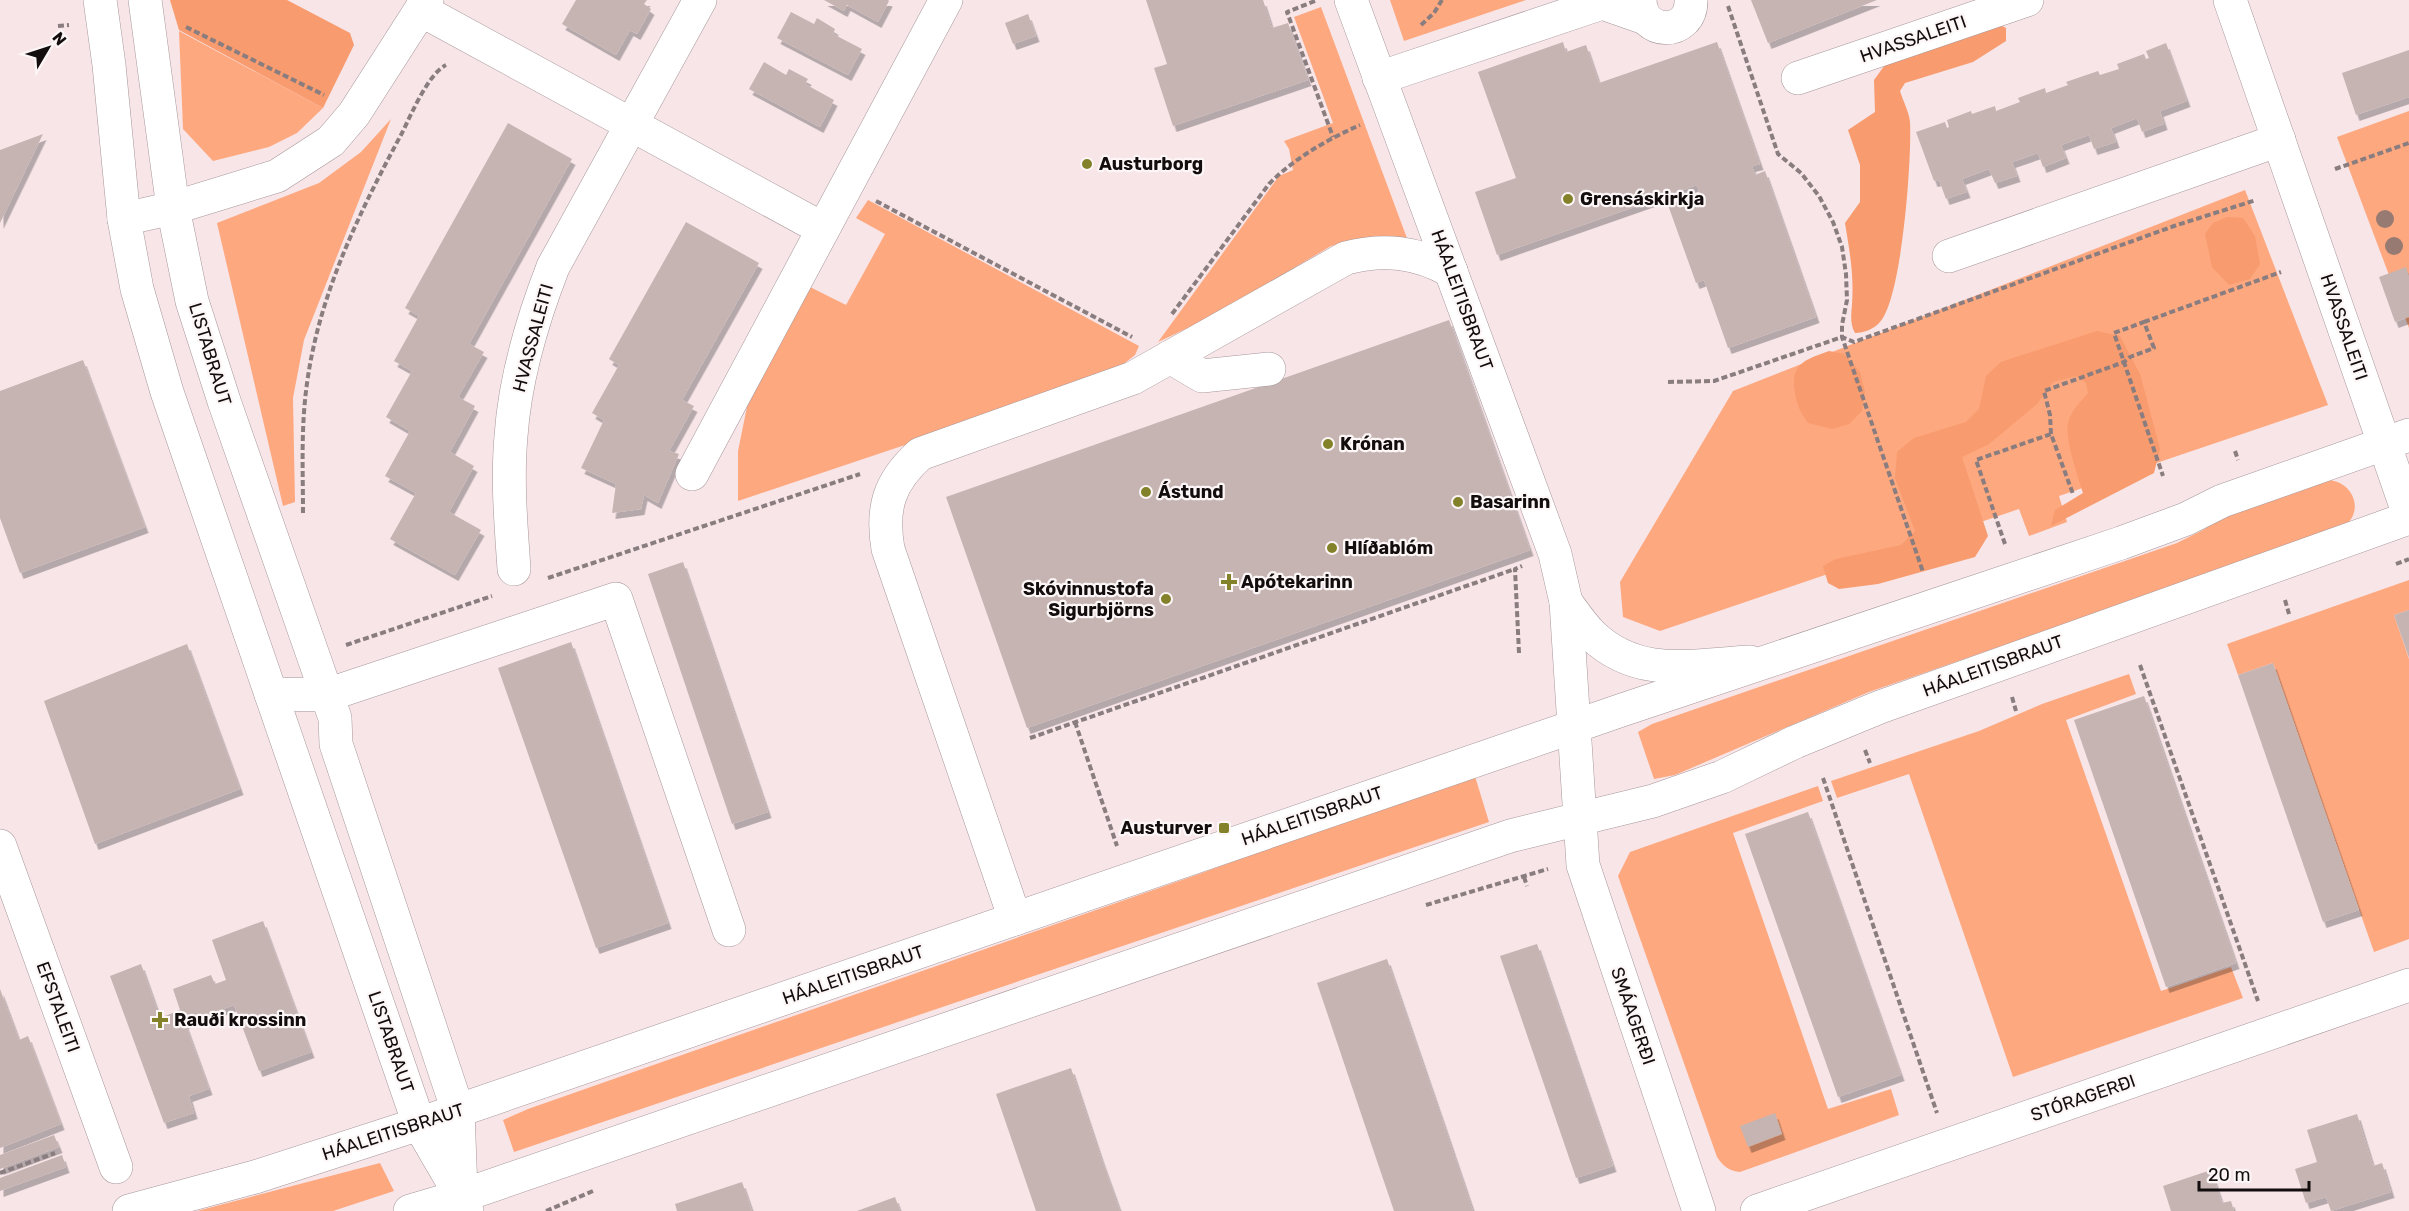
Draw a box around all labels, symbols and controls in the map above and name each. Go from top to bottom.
street label: HVASSALEITI [1857,10,1969,68]
north arrow [18,18,78,78]
text: N [48,28,70,49]
place label: Austurborg [1099,153,1203,175]
marker: Austurborg [1080,157,1094,171]
place label: Grensáskirkja [1580,188,1704,210]
marker: Grensáskirkja [1561,192,1575,206]
street label: HÁALEITISBRAUT [1426,227,1498,373]
street label: HVASSALEITI [2315,271,2373,383]
street label: HVASSALEITI [508,281,558,395]
street label: LISTABRAUT [184,300,236,408]
place label: Krónan [1340,433,1405,455]
marker: Krónan [1321,437,1335,451]
place label: Ástund [1158,481,1224,503]
marker: Ástund [1139,485,1153,499]
place label: Basarinn [1470,491,1550,513]
marker: Basarinn [1451,495,1465,509]
place label: Hlíðablóm [1344,537,1433,559]
marker: Hlíðablóm [1325,541,1339,555]
place label: Apótekarinn [1241,571,1353,593]
marker: Apótekarinn [1222,575,1236,589]
place label: Skóvinnustofa Sigurbjörns [1023,578,1154,621]
marker: Skóvinnustofa Sigurbjörns [1159,592,1173,606]
street label: HÁALEITISBRAUT [1920,630,2066,702]
street label: HÁALEITISBRAUT [1238,781,1386,851]
place label: Austurver [1120,817,1212,839]
marker: Austurver [1217,821,1231,835]
street label: HÁALEITISBRAUT [779,940,927,1010]
street label: EFSTALEITI [31,959,85,1055]
street label: SMÁAGERÐI [1606,964,1660,1068]
street label: LISTABRAUT [363,988,419,1096]
place label: Rauði krossinn [174,1009,306,1031]
marker: Rauði krossinn [151,1011,169,1029]
street label: STÓRAGERÐI [2028,1070,2138,1126]
street label: HÁALEITISBRAUT [319,1099,467,1165]
scale bar [2199,1154,2308,1192]
text: 20 m [2208,1164,2250,1186]

